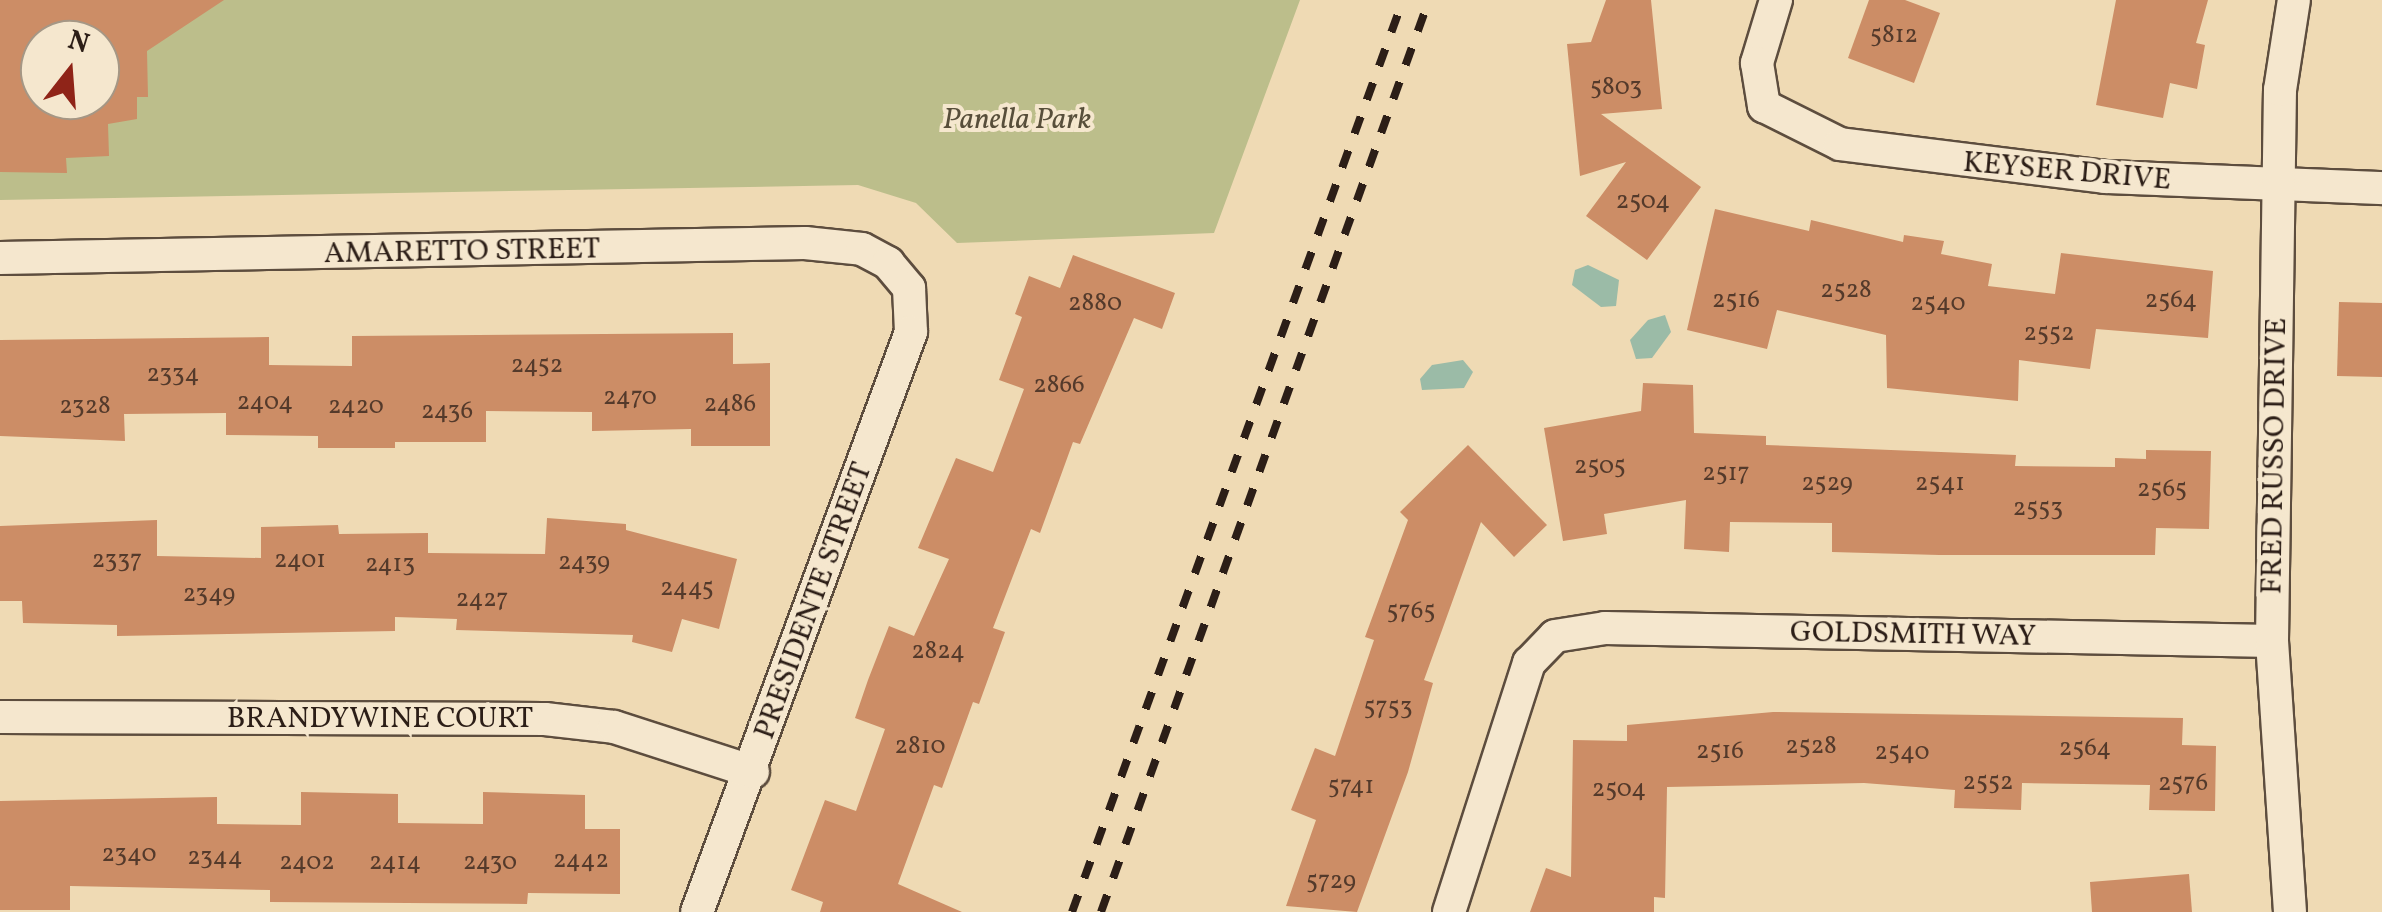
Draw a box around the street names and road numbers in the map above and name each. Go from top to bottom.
street label: KEYSER DRIVE [1961,145,2173,199]
street label: AMARETTO STREET [323,232,601,272]
street label: FRED RUSSO DRIVE [2255,317,2295,595]
street label: PRESIDENTE STREET [747,458,881,744]
street label: GOLDSMITH WAY [1789,615,2037,655]
street label: BRANDYWINE COURT [227,701,533,737]

